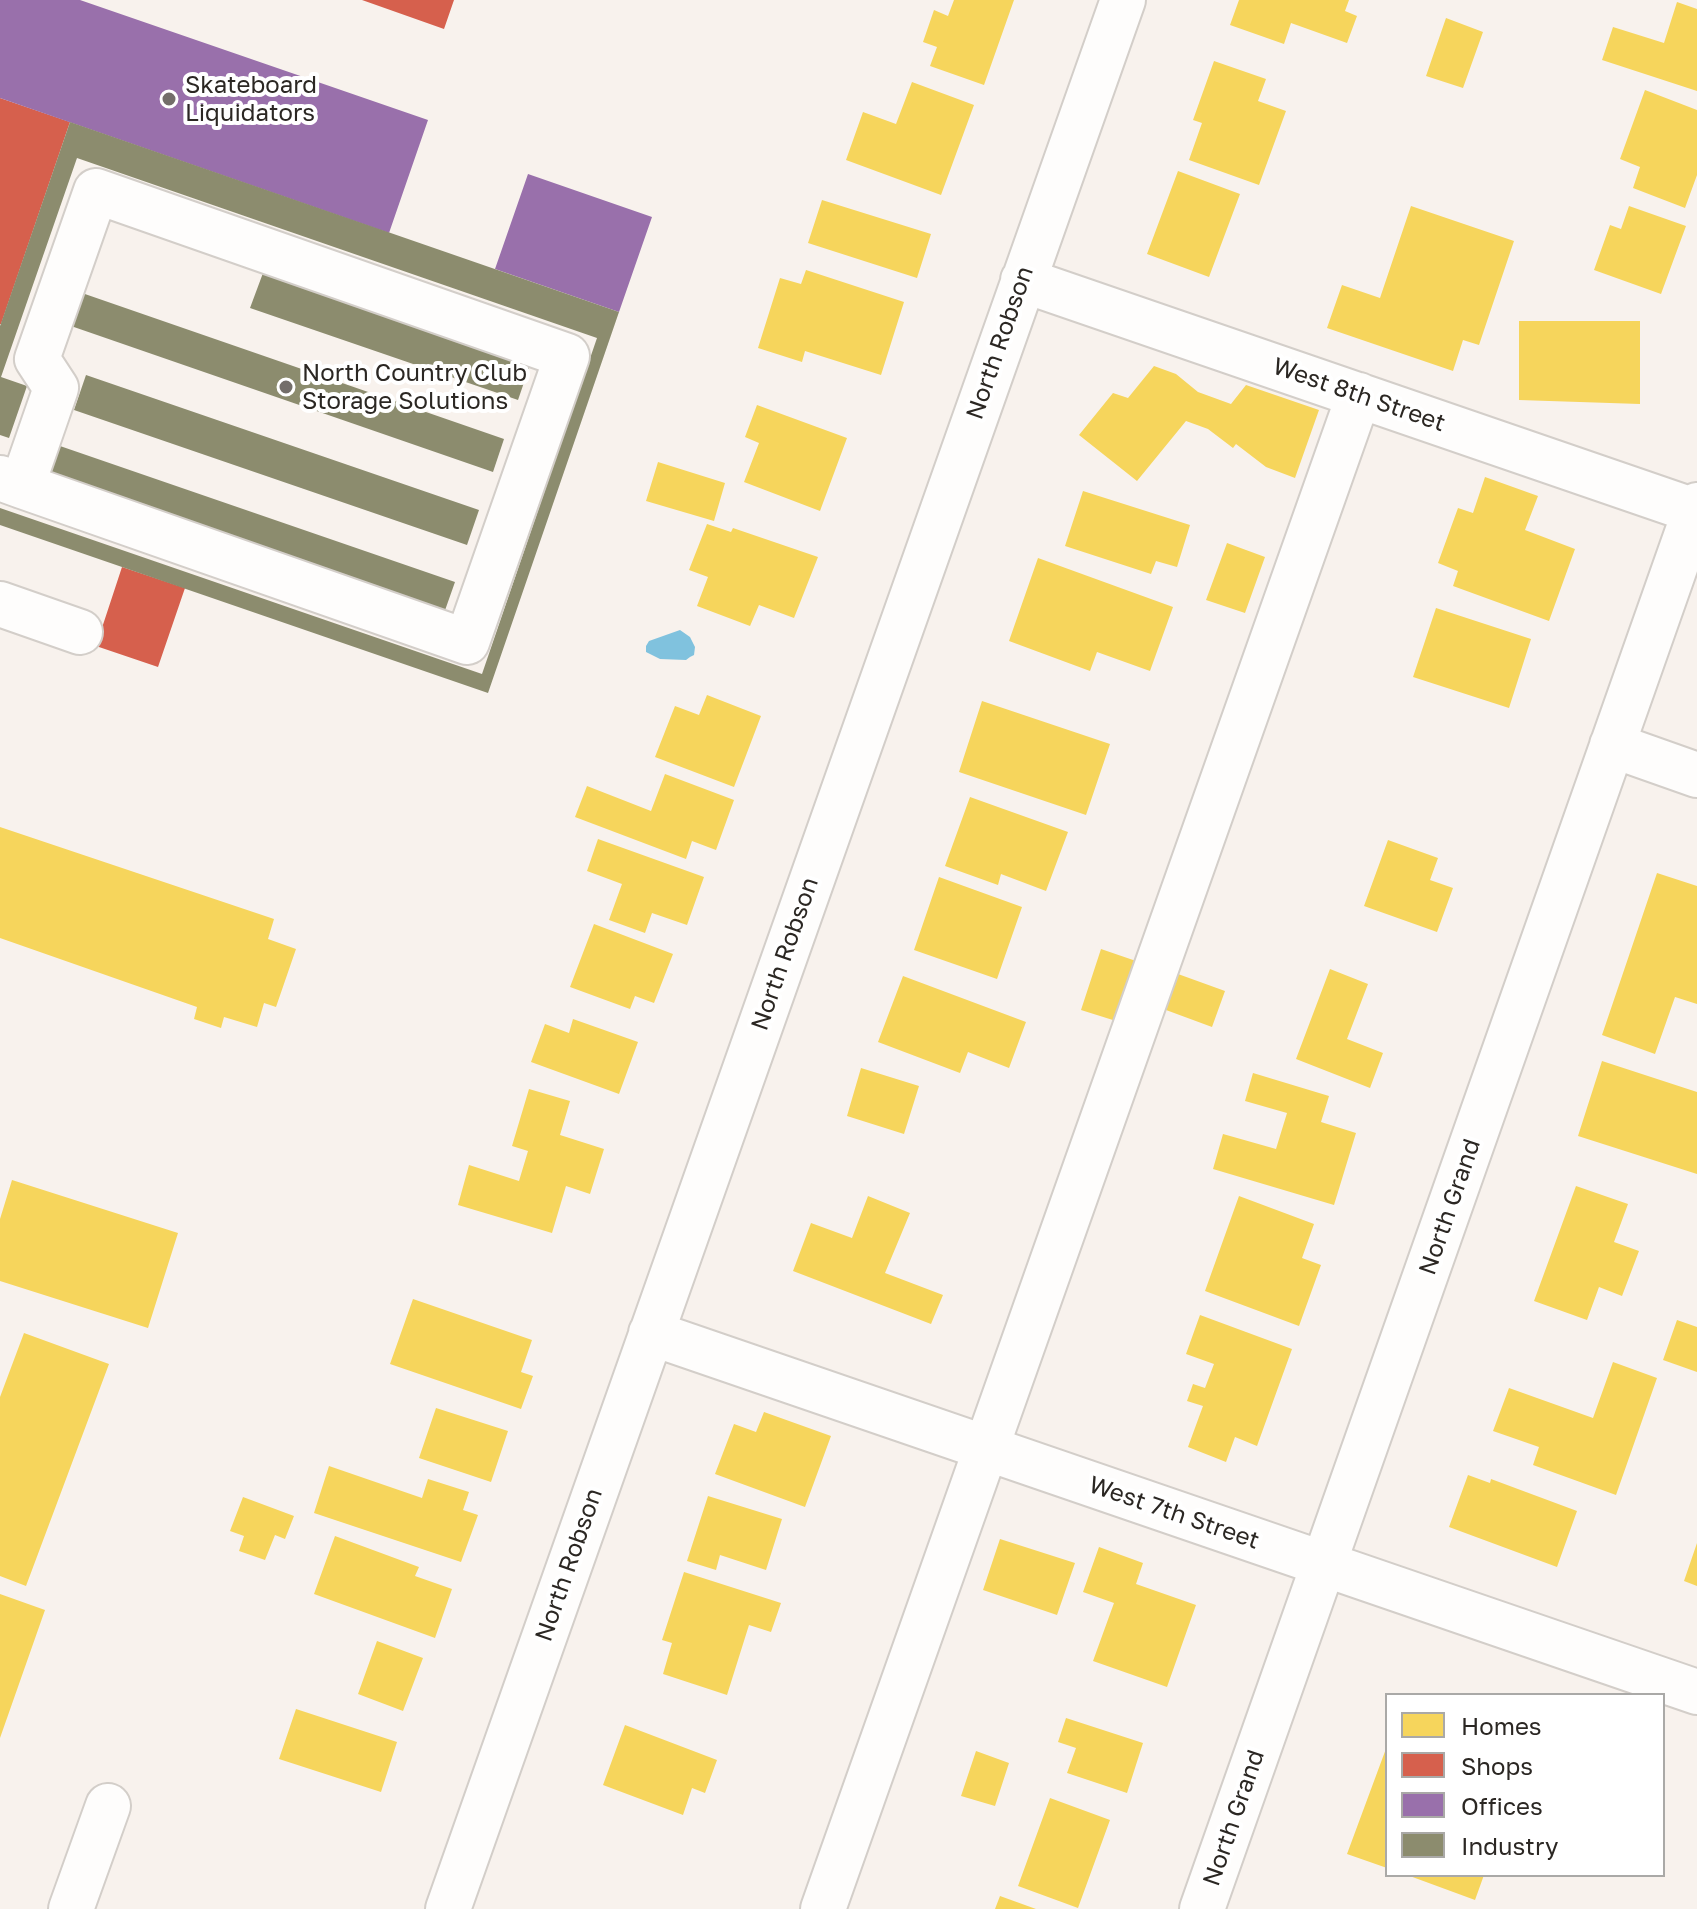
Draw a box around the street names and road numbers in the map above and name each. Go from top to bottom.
street label: North Robson [960,263,1040,423]
street label: West 8th Street [1269,352,1449,438]
street label: North Robson [745,874,825,1034]
street label: North Grand [1413,1135,1487,1279]
street label: West 7th Street [1085,1470,1263,1556]
street label: North Robson [529,1485,609,1645]
street label: North Grand [1197,1746,1271,1890]

